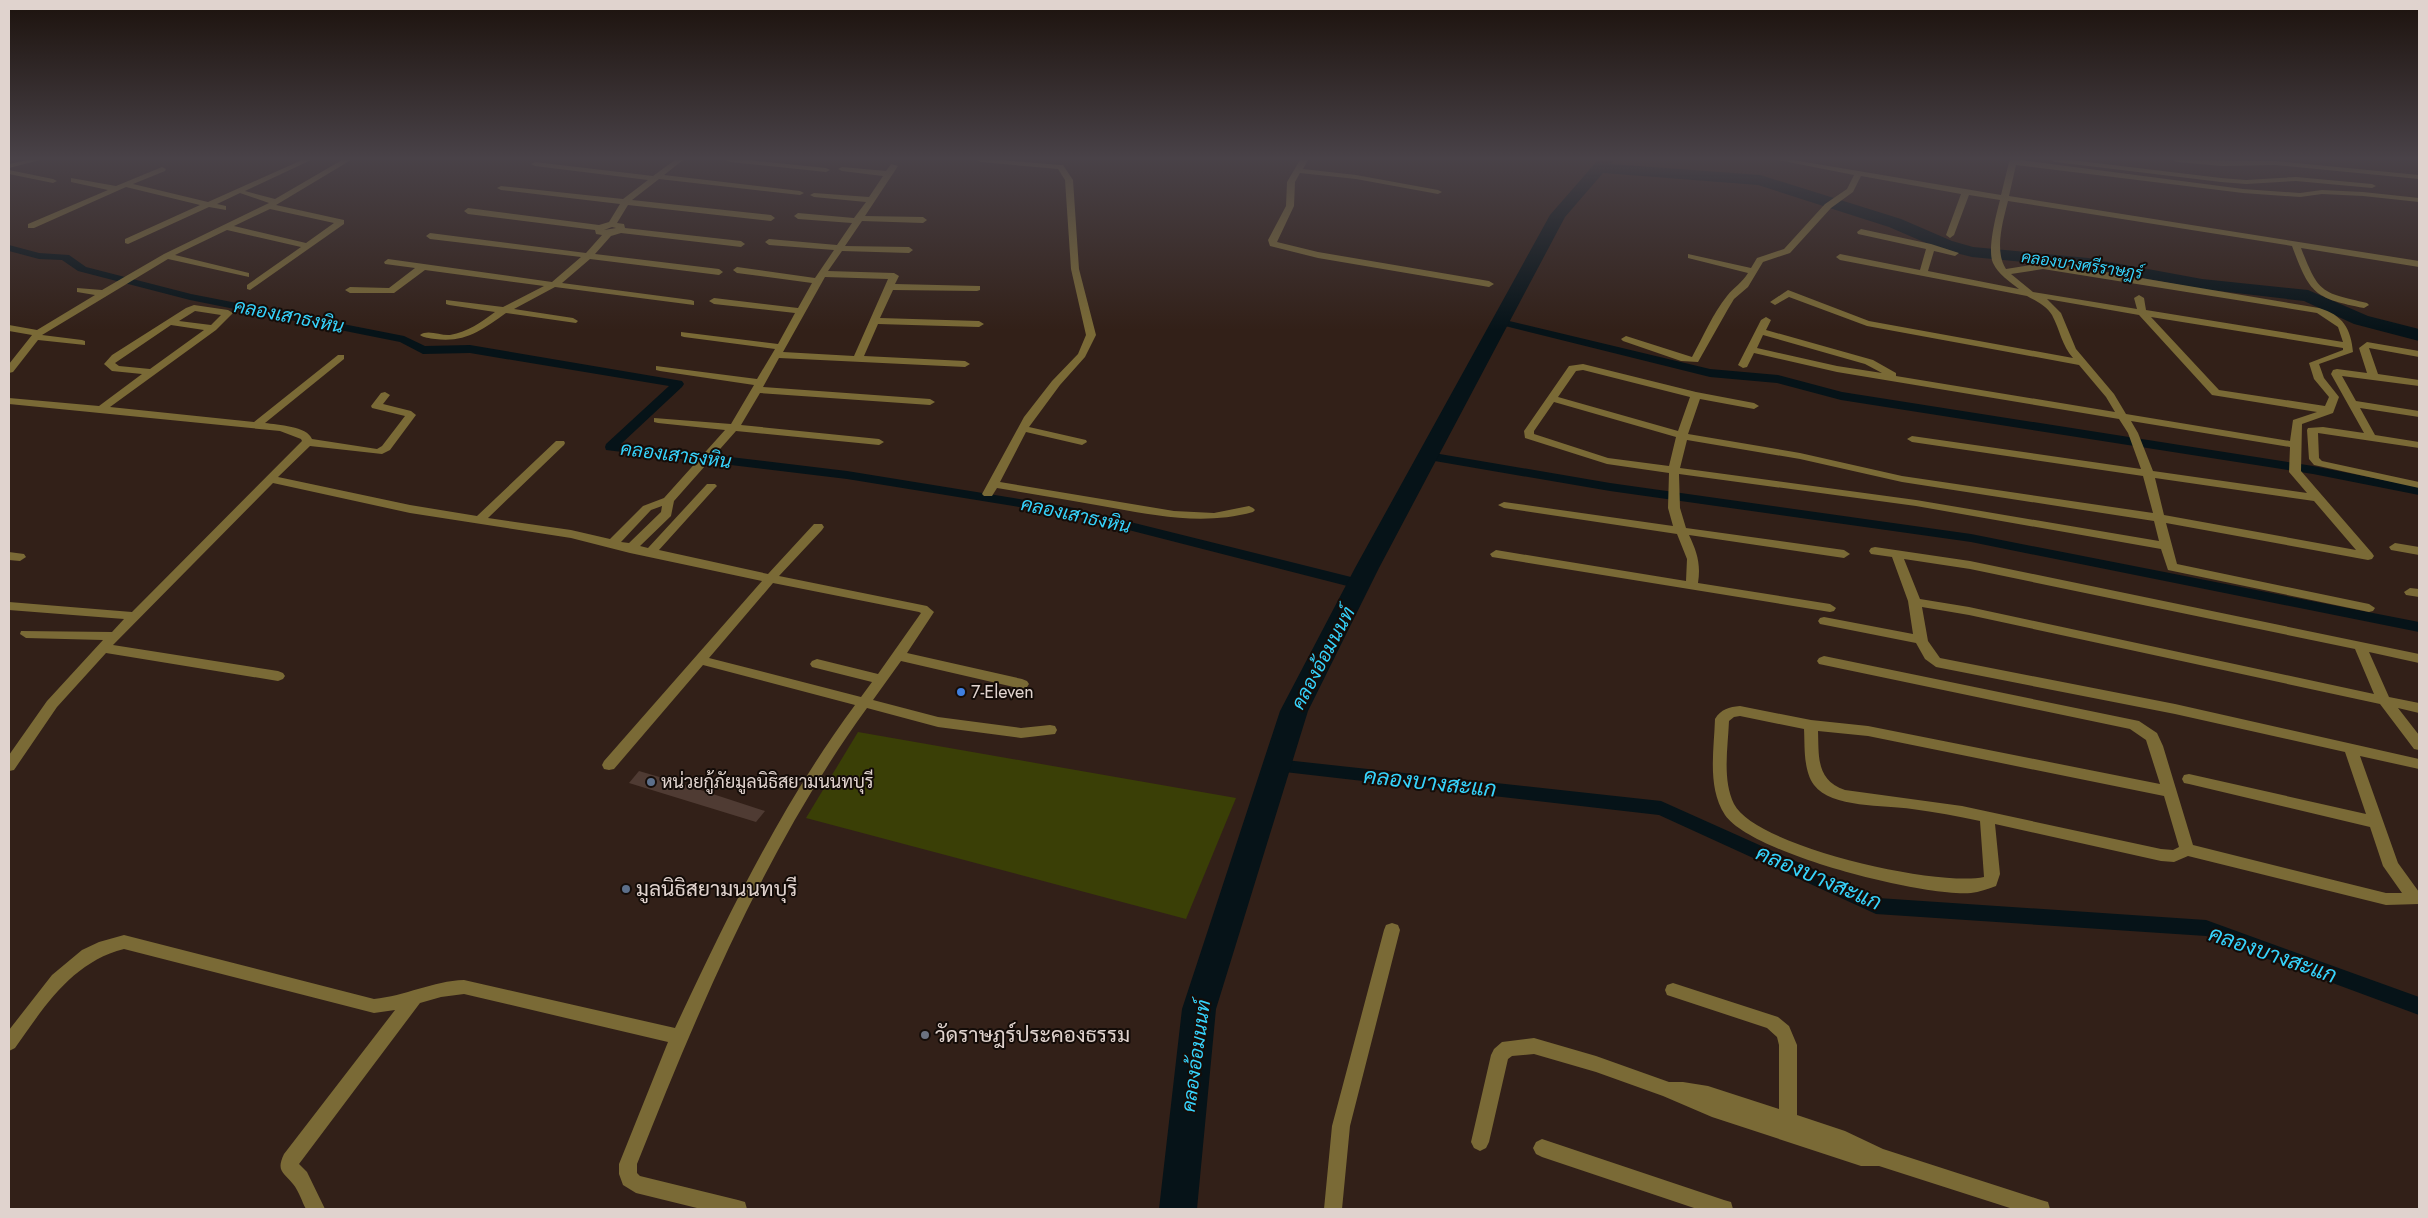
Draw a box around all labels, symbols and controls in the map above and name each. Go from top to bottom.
water label: คลองบางศรีราษฎร์ [2020,244,2146,285]
water label: คลองเสาธงหิน [232,292,346,340]
water label: คลองเสาธงหิน [619,435,733,475]
water label: คลองเสาธงหิน [1019,490,1133,540]
water label: คลองอ้อมนนท์ [1285,599,1363,714]
place label: 7-Eleven [971,679,1034,705]
marker: 7-Eleven [955,686,967,698]
water label: คลองบางสะแก [1362,759,1498,805]
place label: หน่วยกู้ภัยมูลนิธิสยามนนทบุรี [661,769,874,795]
marker: หน่วยกู้ภัยมูลนิธิสยามนนทบุรี [645,776,657,788]
water label: คลองบางสะแก [1751,836,1887,918]
place label: มูลนิธิสยามนนทบุรี [636,874,797,904]
marker: มูลนิธิสยามนนทบุรี [620,883,632,895]
water label: คลองบางสะแก [2205,917,2341,991]
water label: คลองอ้อมนนท์ [1175,995,1218,1114]
place label: วัดราษฎร์ประคองธรรม [935,1020,1130,1050]
marker: วัดราษฎร์ประคองธรรม [919,1029,931,1041]

